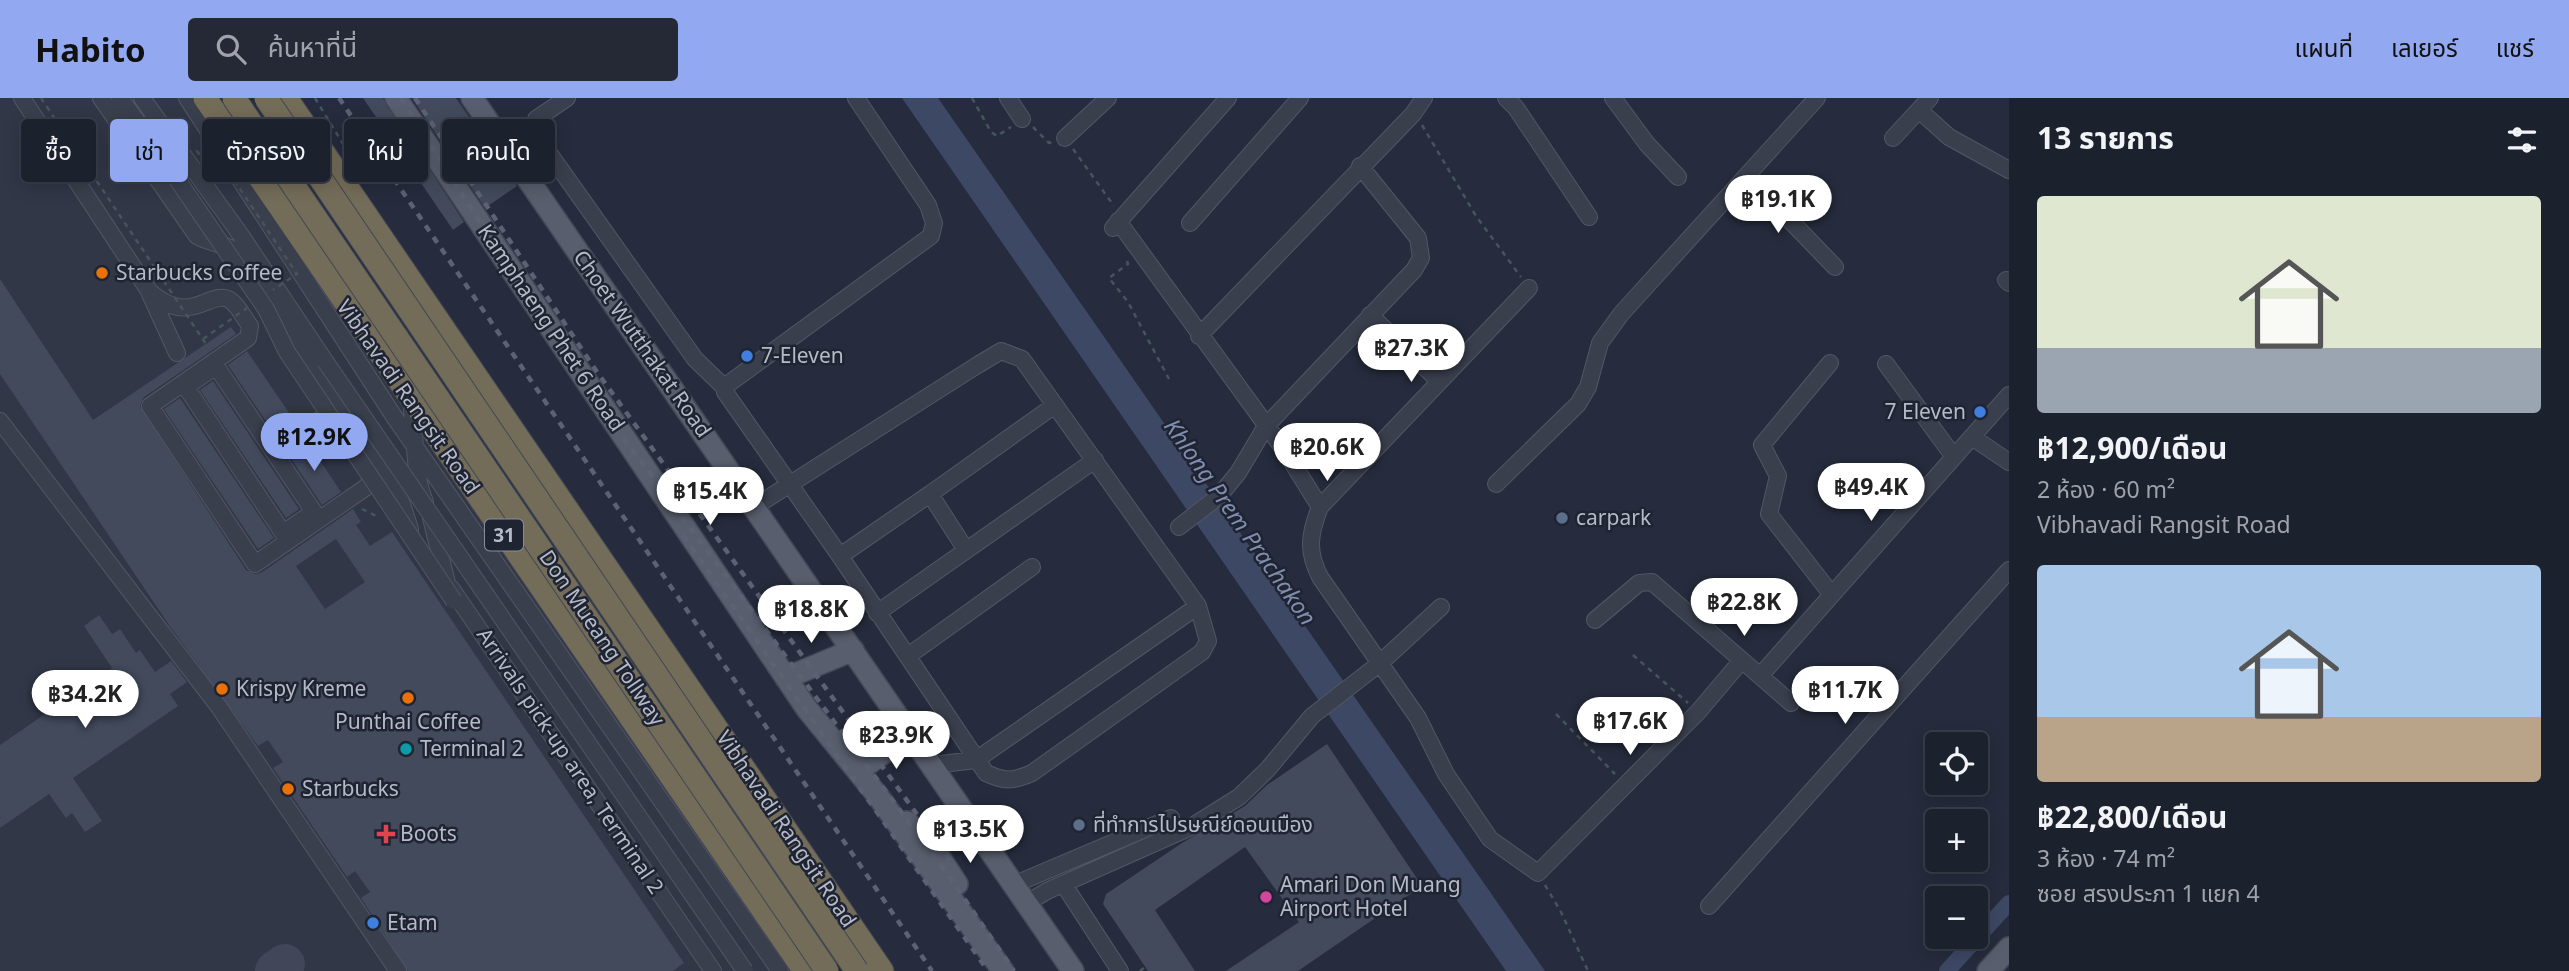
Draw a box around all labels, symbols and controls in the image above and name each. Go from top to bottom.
search box [188,18,678,81]
text: Habito [35,27,146,72]
text: ค้นหาที่นี่ [268,29,357,65]
icon: search [212,30,250,68]
text: แผนที่ [2295,31,2353,64]
text: เลเยอร์ [2391,31,2458,64]
text: แชร์ [2496,31,2534,64]
text: 13 รายการ [2037,117,2174,158]
chip: ซื้อ [21,119,96,182]
chip: เช่า [110,119,188,182]
chip: ตัวกรอง [202,119,330,182]
chip: ใหม่ [344,119,428,182]
chip: คอนโด [442,119,555,182]
icon: filters [2503,121,2541,159]
pin: ฿19.1K [1721,176,1835,235]
text: ฿19.1K [1741,182,1815,214]
street label: Kamphaeng Phet 6 Road [472,219,632,436]
icon: home [2226,241,2352,367]
street label: Choet Wutthakat Road [568,244,718,443]
place label: Starbucks Coffee [116,258,282,286]
marker: Starbucks Coffee [94,265,110,281]
street label: Vibhavadi Rangsit Road [331,294,487,499]
pin: ฿27.3K [1354,324,1468,384]
text: ฿27.3K [1374,331,1448,363]
place label: 7-Eleven [761,341,844,369]
marker: 7-Eleven [739,348,755,364]
place label: 7 Eleven [1885,397,1966,425]
marker: 7 Eleven [1972,404,1988,420]
water label: Khlong Prem Prachakon [1157,412,1324,631]
pin: ฿12.9K [257,414,371,473]
text: ฿12.9K [277,420,351,452]
pin: ฿20.6K [1270,424,1384,483]
text: ฿12,900/เดือน [2037,427,2227,468]
text: ฿20.6K [1290,430,1364,462]
pin: ฿49.4K [1814,464,1928,523]
pin: ฿15.4K [653,468,767,527]
text: ฿49.4K [1834,470,1908,502]
text: 2 ห้อง · 60 m² [2037,473,2175,505]
text: ฿15.4K [673,474,747,506]
place label: carpark [1576,503,1652,531]
text: Vibhavadi Rangsit Road [2037,508,2291,540]
marker: carpark [1554,510,1570,526]
road number: 31 [485,520,523,550]
street label: Don Mueang Tollway [534,544,672,731]
pin: ฿22.8K [1687,578,1801,638]
text: ฿22.8K [1707,585,1781,617]
pin: ฿18.8K [754,586,868,645]
text: ฿18.8K [774,592,848,624]
icon: home [2226,611,2352,737]
street label: Arrivals pick-up area, Terminal 2 [471,622,671,899]
pin: ฿11.7K [1788,666,1902,726]
pin: ฿34.2K [28,670,142,730]
text: ฿11.7K [1808,673,1882,705]
place label: Krispy Kreme [236,674,366,702]
text: ฿34.2K [48,677,122,709]
marker: Krispy Kreme [214,681,230,697]
marker: Punthai Coffee [400,690,416,706]
pin: ฿17.6K [1573,698,1687,757]
text: ฿17.6K [1593,704,1667,736]
place label: Punthai Coffee [335,707,481,735]
pin: ฿23.9K [839,712,953,771]
text: ฿23.9K [859,718,933,750]
street label: Vibhavadi Rangsit Road [710,725,863,932]
map controls [1925,732,1988,949]
button: locate [1925,732,1988,795]
place label: Terminal 2 [420,734,523,762]
marker: Terminal 2 [398,741,414,757]
place label: Starbucks [302,774,399,802]
marker: Starbucks [280,781,296,797]
text: ฿22,800/เดือน [2037,796,2227,837]
pin: ฿13.5K [913,806,1027,865]
button: + [1925,809,1988,872]
place label: ที่ทำการไปรษณีย์ดอนเมือง [1093,810,1313,838]
text: ฿13.5K [933,812,1007,844]
marker: ที่ทำการไปรษณีย์ดอนเมือง [1071,817,1087,833]
place label: Boots [400,819,457,847]
marker: Boots [378,826,394,842]
text: 3 ห้อง · 74 m² [2037,842,2175,874]
place label: Amari Don Muang Airport Hotel [1280,870,1461,922]
text: ซอย สรงประภา 1 แยก 4 [2037,877,2260,909]
button: − [1925,886,1988,949]
marker: Amari Don Muang Airport Hotel [1258,889,1274,905]
place label: Etam [387,908,438,936]
marker: Etam [365,915,381,931]

